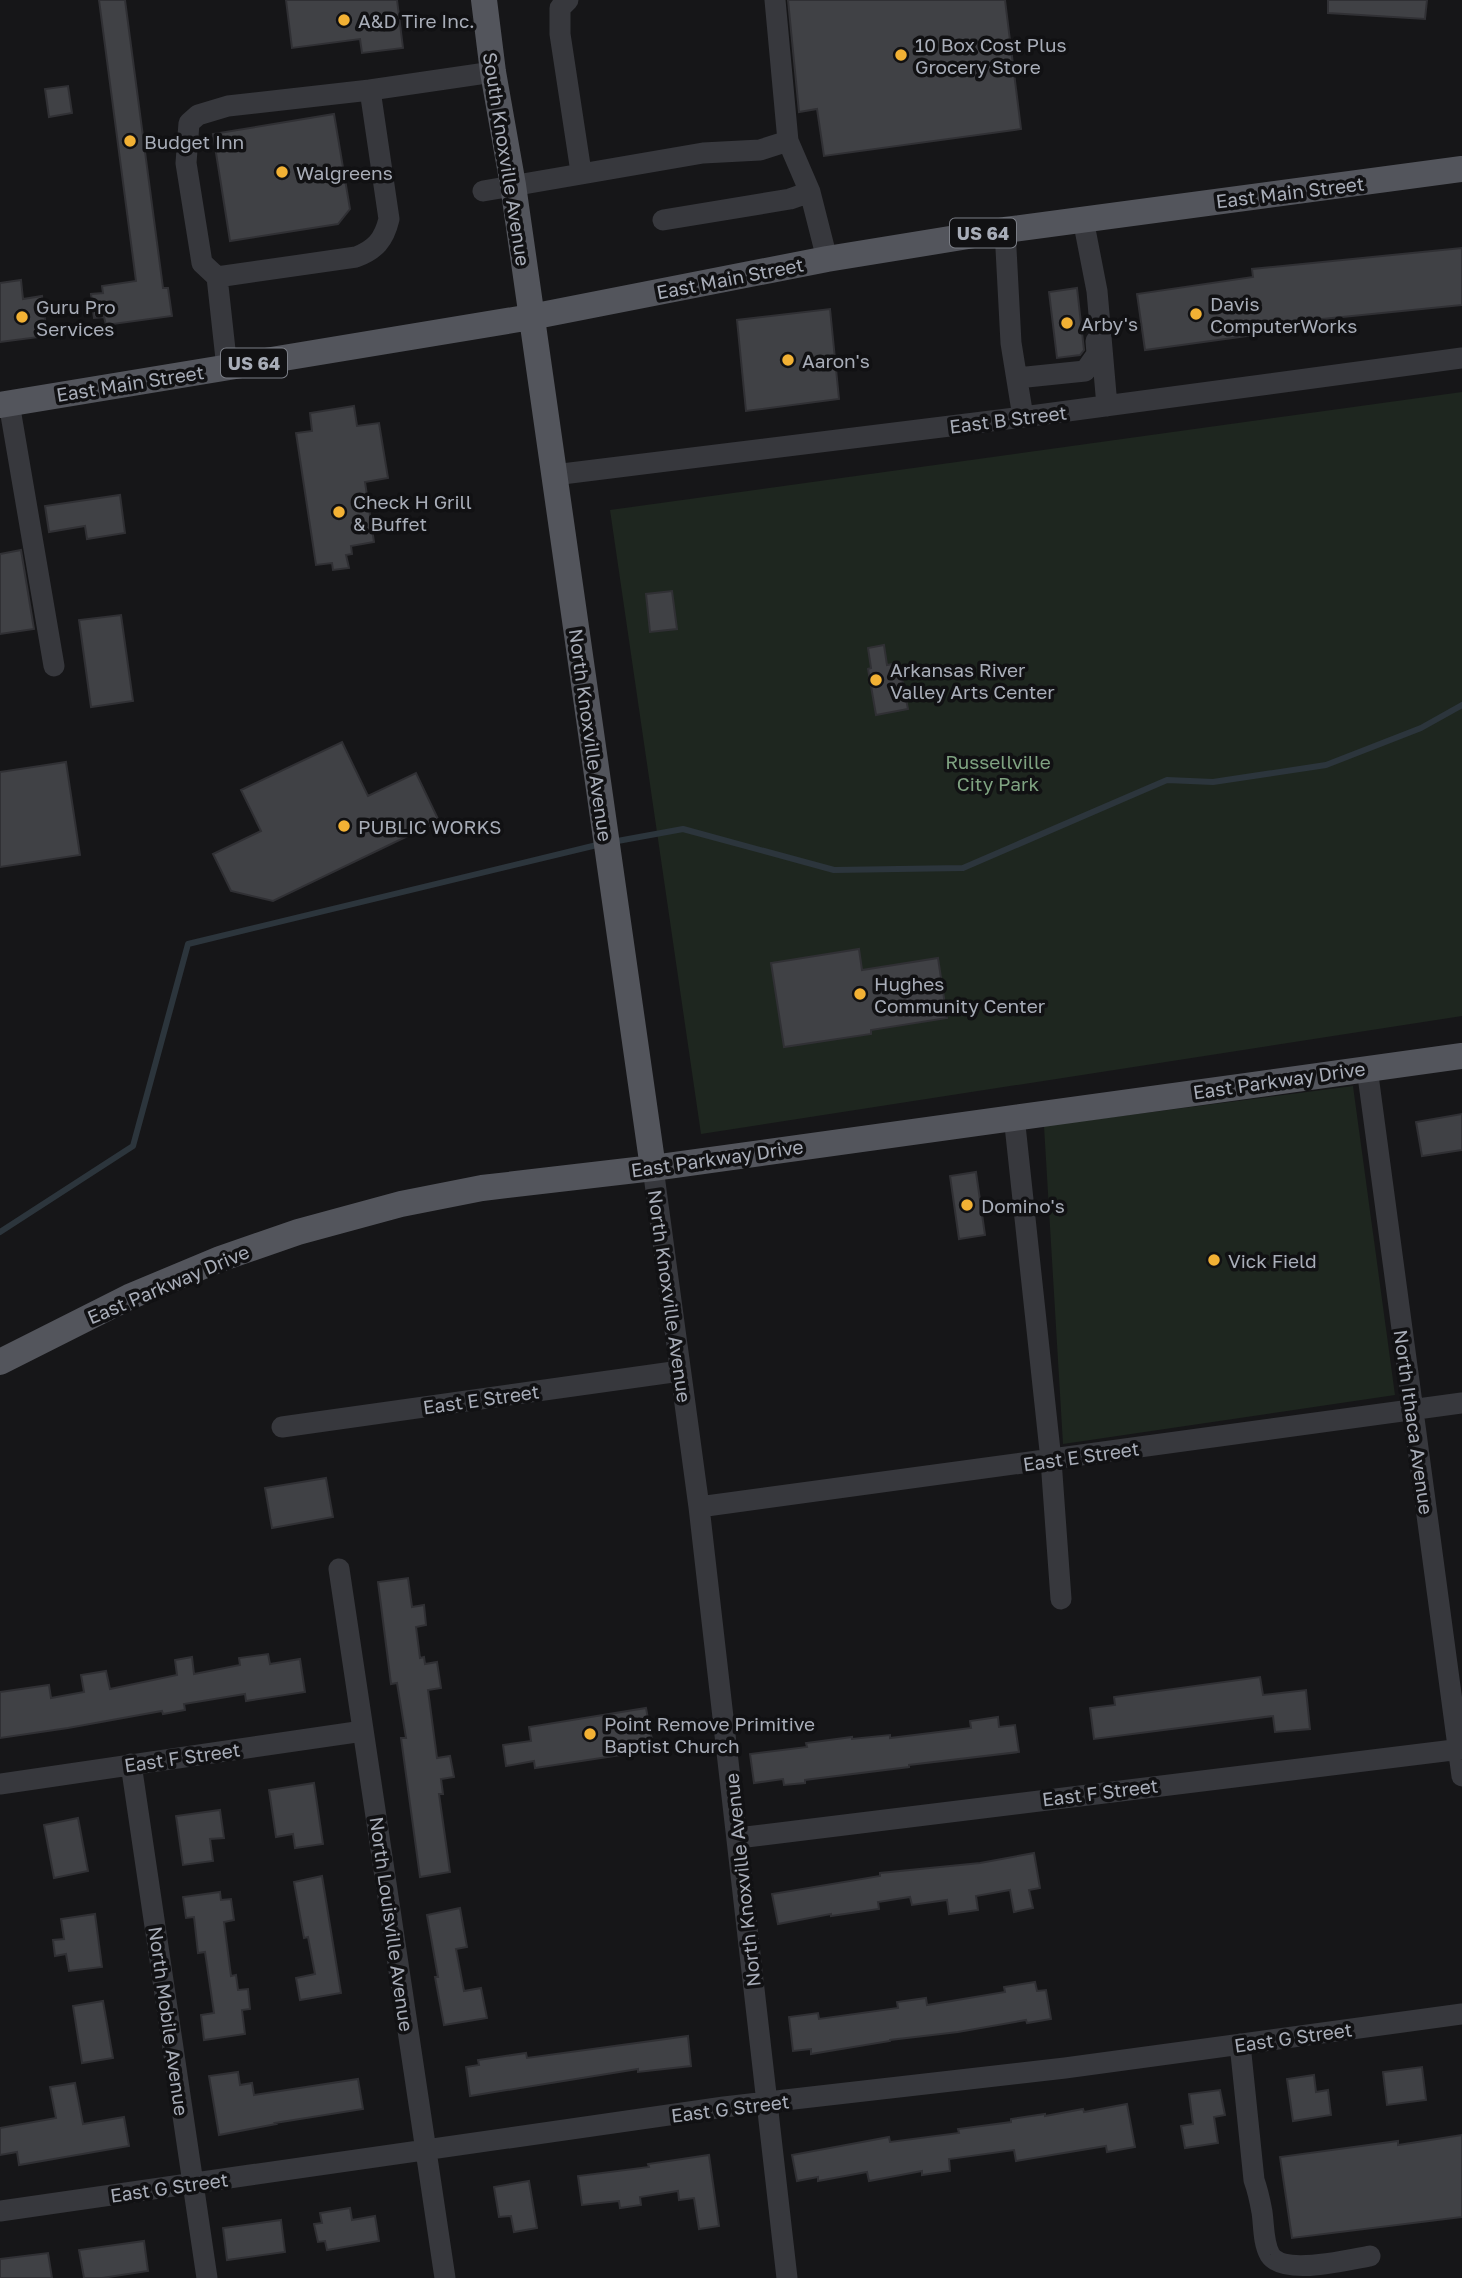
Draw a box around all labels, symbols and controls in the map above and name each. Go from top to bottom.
place label: A&D Tire Inc. [358,9,475,32]
marker: A&D Tire Inc. [336,12,352,28]
place label: 10 Box Cost Plus Grocery Store [915,33,1067,78]
marker: 10 Box Cost Plus Grocery Store [893,47,909,63]
street label: South Knoxville Avenue [479,50,535,268]
place label: Budget Inn [144,130,244,153]
marker: Budget Inn [122,133,138,149]
place label: Walgreens [296,161,393,184]
marker: Walgreens [274,164,290,180]
street label: East Main Street [1214,171,1366,213]
road number: US 64 [950,218,1016,247]
street label: East Main Street [654,252,806,304]
place label: Davis ComputerWorks [1210,292,1357,337]
place label: Guru Pro Services [36,295,116,340]
marker: Davis ComputerWorks [1188,306,1204,322]
marker: Guru Pro Services [14,309,30,325]
place label: Arby's [1081,312,1138,335]
marker: Arby's [1059,315,1075,331]
road number: US 64 [221,348,287,377]
place label: Aaron's [802,349,870,372]
marker: Aaron's [780,352,796,368]
street label: East Main Street [54,360,206,406]
street label: East B Street [948,400,1068,438]
place label: Check H Grill & Buffet [353,490,472,535]
marker: Check H Grill & Buffet [331,504,347,520]
street label: North Knoxville Avenue [565,627,617,843]
place label: Arkansas River Valley Arts Center [890,658,1055,703]
marker: Arkansas River Valley Arts Center [868,672,884,688]
park label: Russellville City Park [945,750,1051,795]
place label: PUBLIC WORKS [358,815,501,838]
marker: PUBLIC WORKS [336,818,352,834]
place label: Hughes Community Center [874,972,1046,1017]
marker: Hughes Community Center [852,986,868,1002]
street label: East Parkway Drive [1191,1057,1367,1103]
street label: East Parkway Drive [629,1135,805,1181]
street label: North Knoxville Avenue [644,1188,696,1404]
place label: Domino's [981,1194,1065,1217]
marker: Domino's [959,1197,975,1213]
street label: East Parkway Drive [84,1239,252,1329]
place label: Vick Field [1228,1249,1317,1272]
marker: Vick Field [1206,1252,1222,1268]
street label: North Ithaca Avenue [1390,1328,1438,1516]
street label: East E Street [421,1379,541,1419]
street label: East E Street [1021,1436,1141,1476]
place label: Point Remove Primitive Baptist Church [604,1712,815,1757]
marker: Point Remove Primitive Baptist Church [582,1726,598,1742]
street label: East F Street [123,1737,241,1777]
street label: North Knoxville Avenue [719,1772,765,1988]
street label: East F Street [1041,1773,1159,1811]
street label: North Louisville Avenue [366,1815,418,2033]
street label: North Mobile Avenue [144,1925,194,2117]
street label: East G Street [1233,2017,1353,2057]
street label: East G Street [670,2089,790,2127]
street label: East G Street [109,2167,229,2207]

